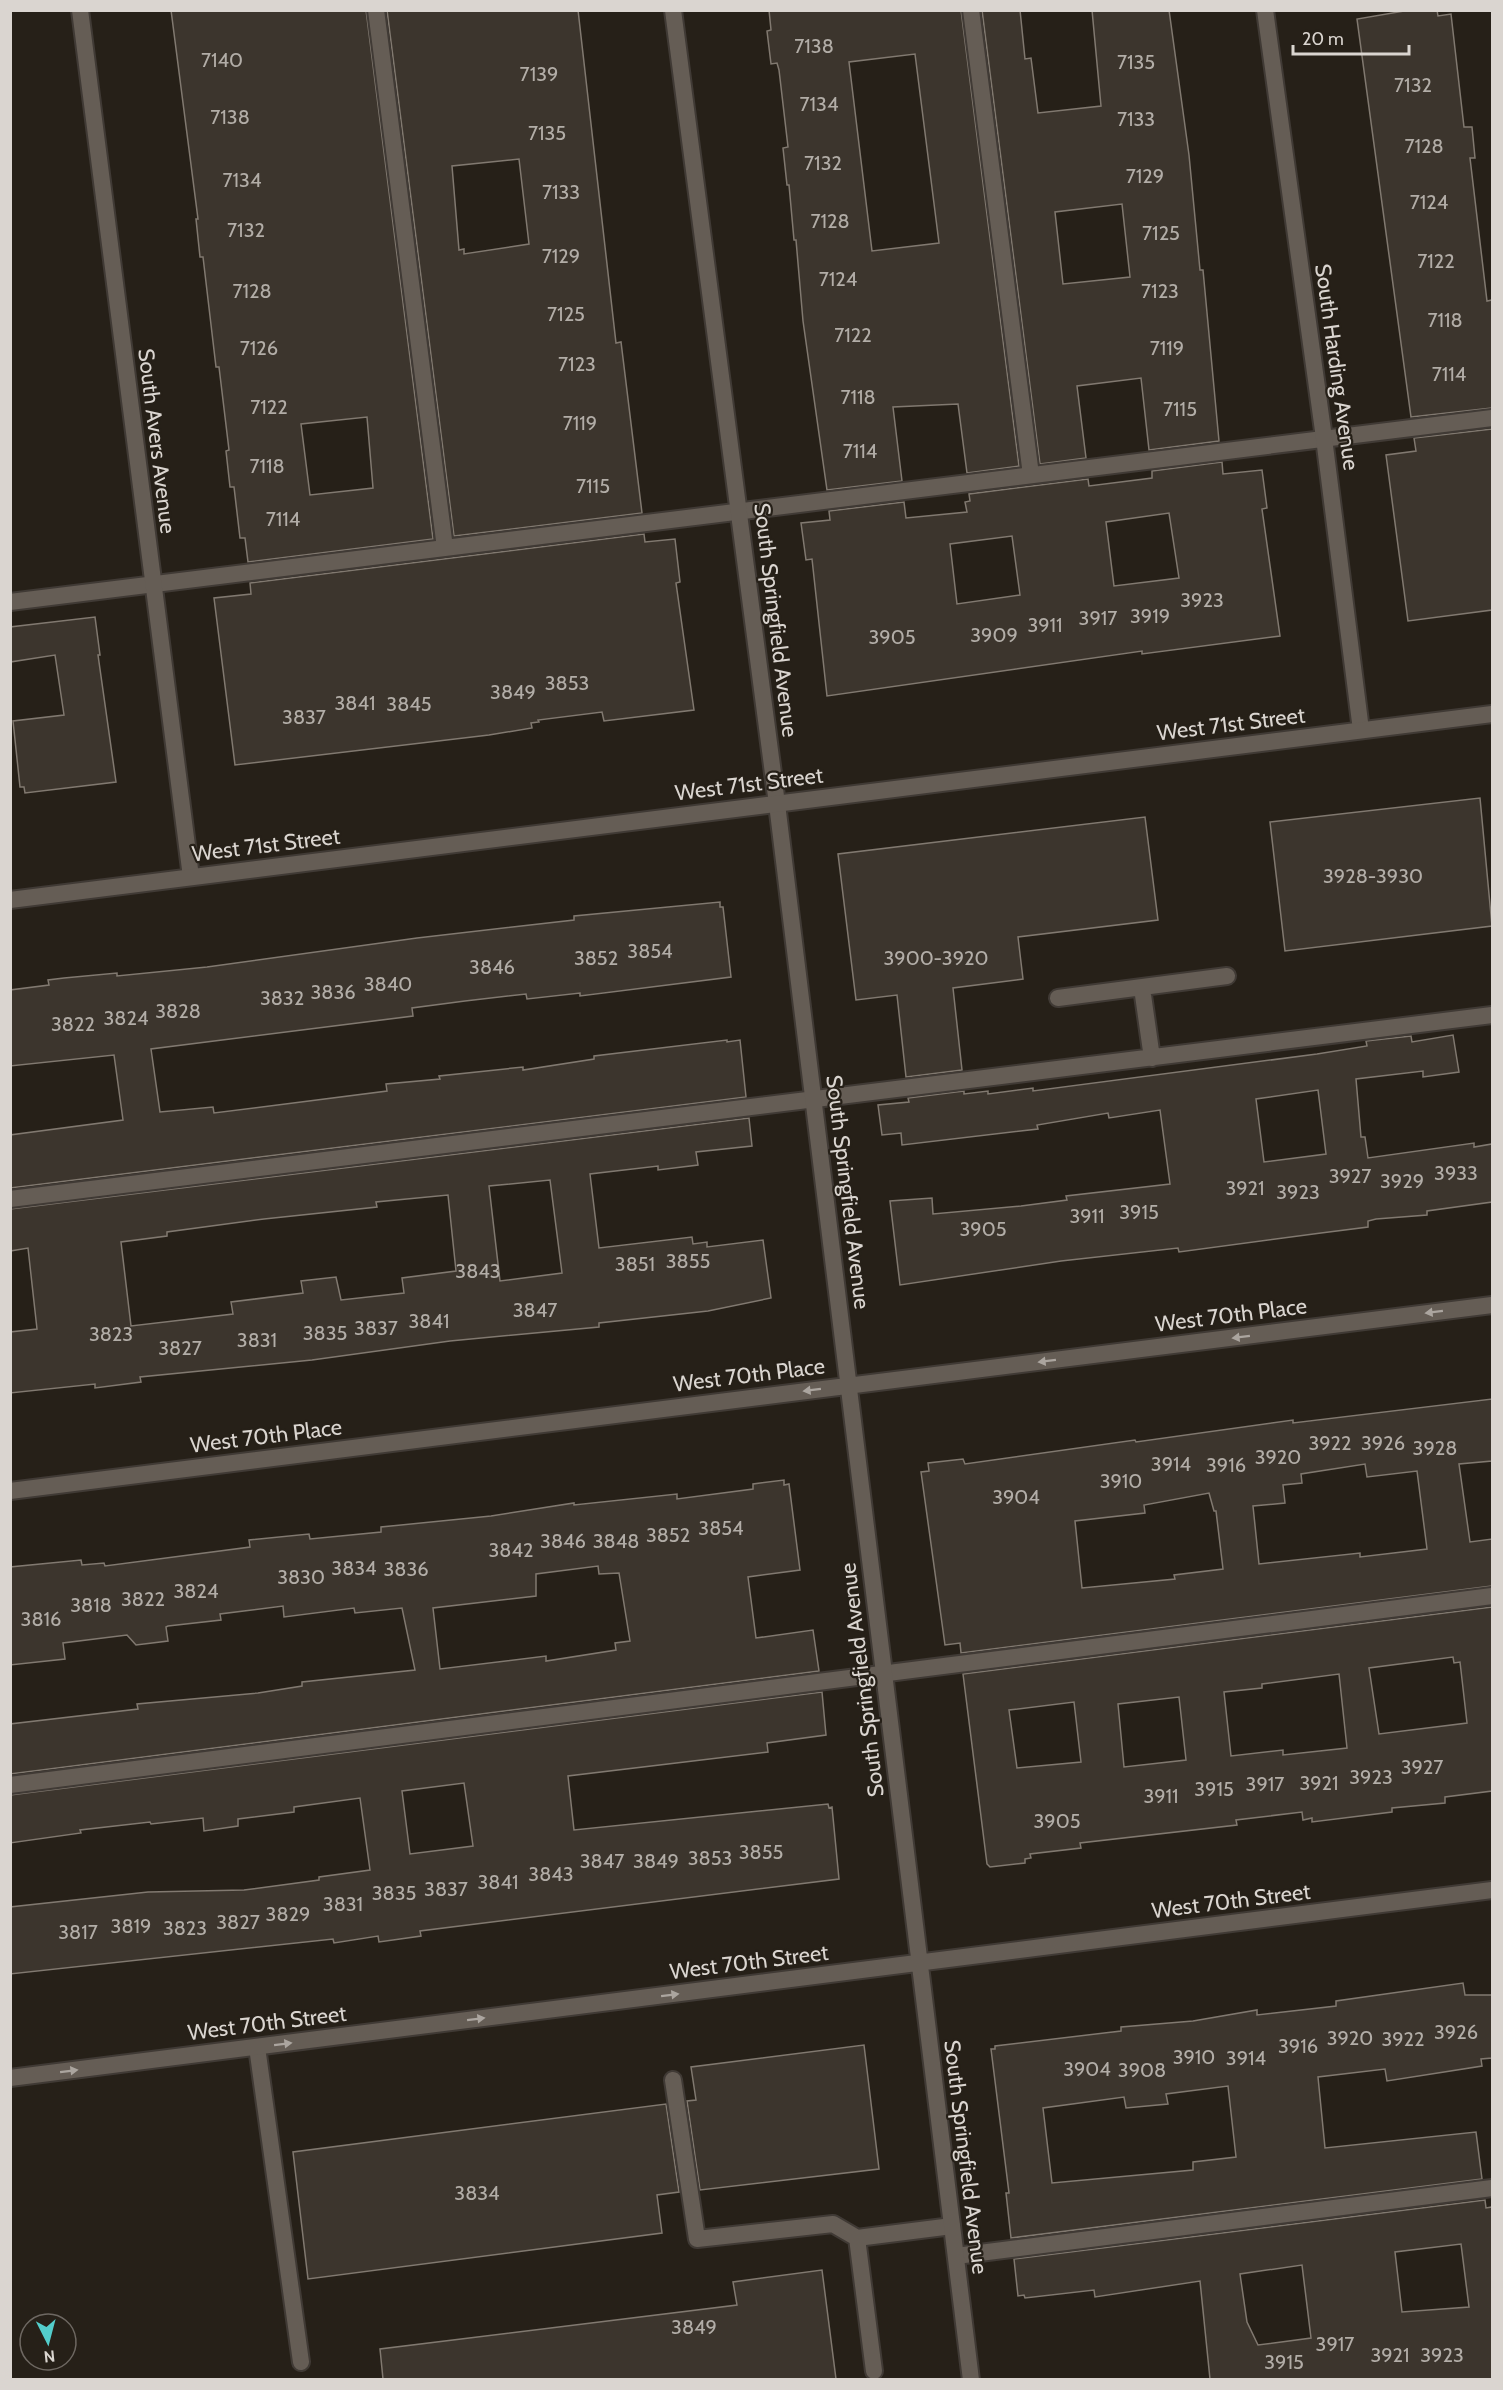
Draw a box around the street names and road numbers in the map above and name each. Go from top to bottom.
street label: South Harding Avenue [1309,262,1365,472]
street label: South Avers Avenue [132,347,182,535]
street label: South Springfield Avenue [748,501,804,739]
street label: West 71st Street [1155,701,1307,746]
street label: West 71st Street [673,761,825,806]
street label: West 71st Street [190,822,342,867]
street label: South Springfield Avenue [820,1073,876,1311]
street label: West 70th Place [1154,1292,1308,1338]
street label: West 70th Place [672,1352,826,1398]
street label: West 70th Place [189,1413,343,1459]
street label: South Springfield Avenue [834,1561,890,1799]
street label: West 70th Street [1150,1878,1312,1924]
street label: West 70th Street [668,1939,830,1985]
street label: West 70th Street [186,2000,348,2046]
street label: South Springfield Avenue [938,2038,994,2276]

